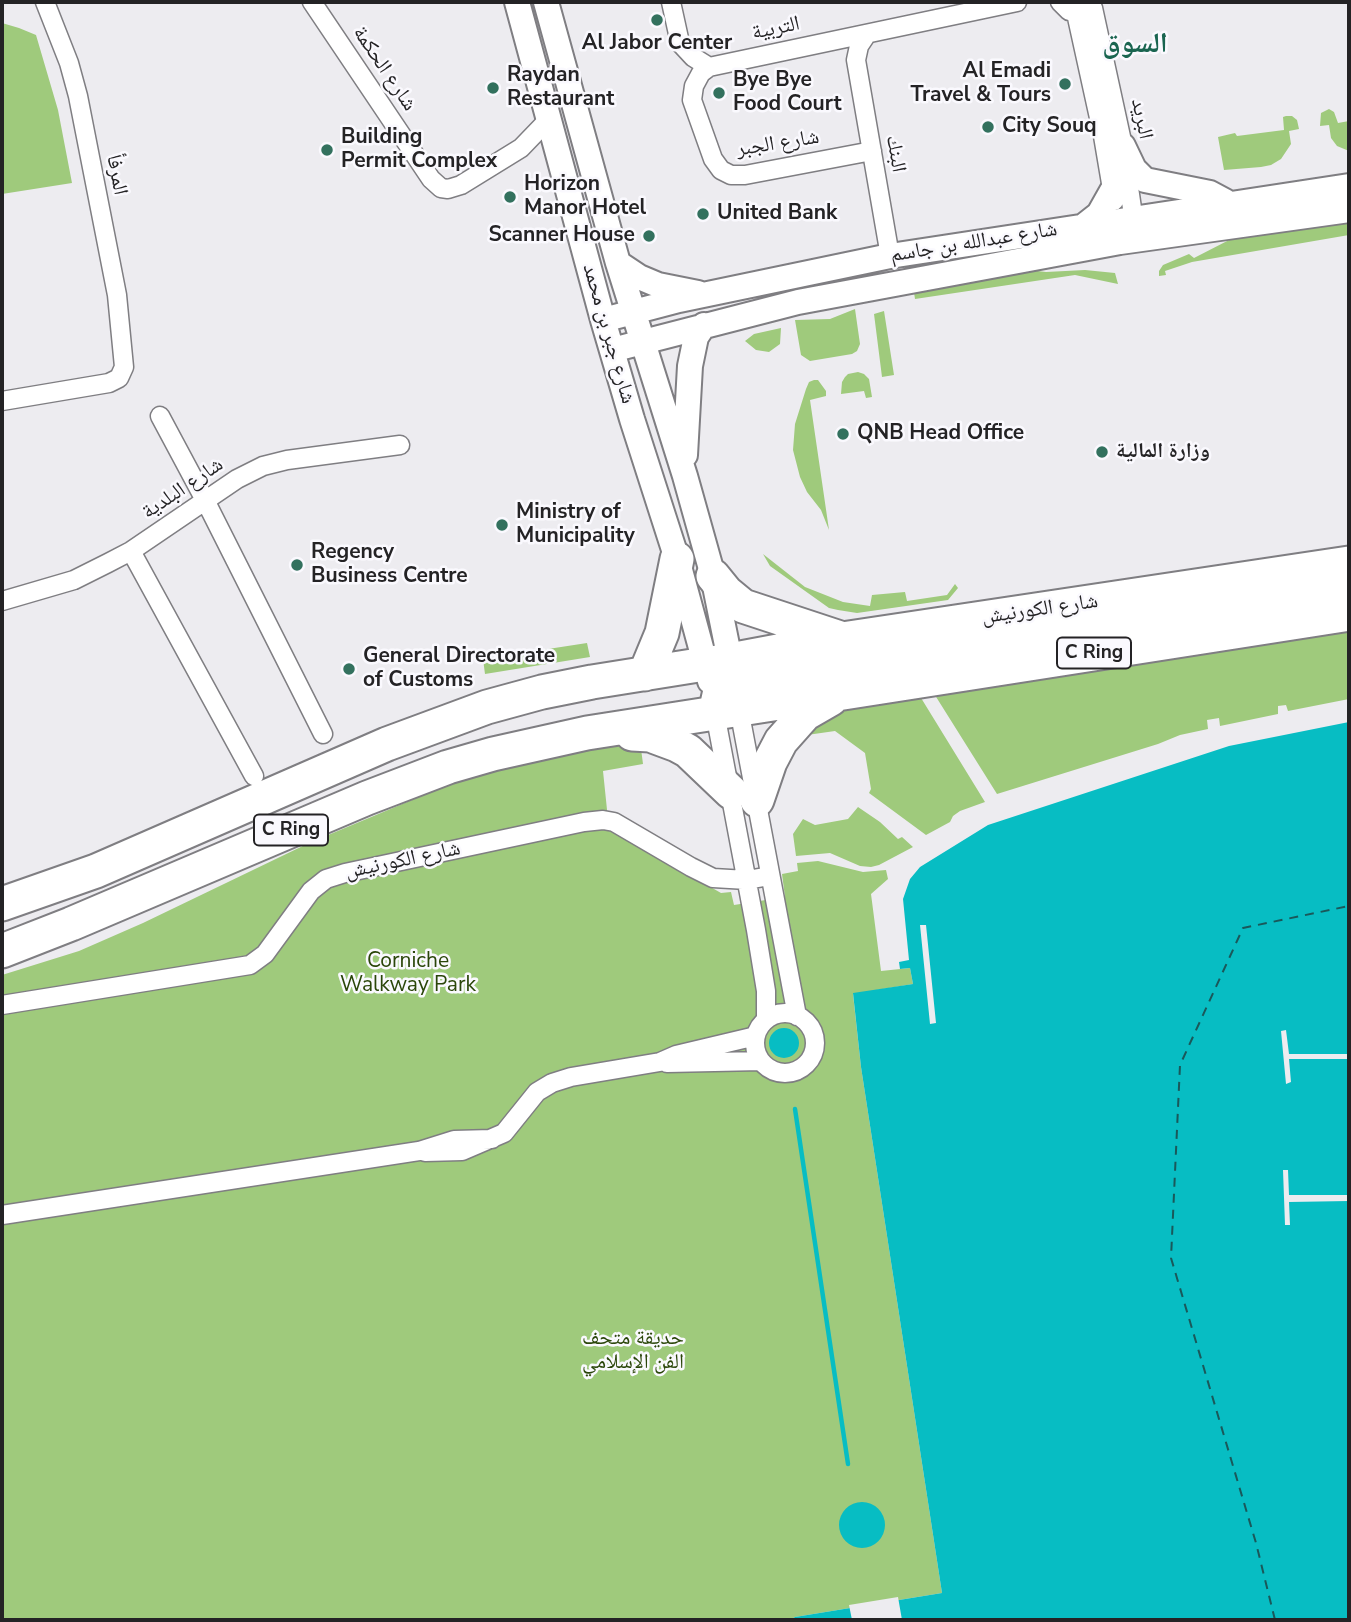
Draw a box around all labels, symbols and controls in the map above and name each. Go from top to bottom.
marker: Al Jabor Center [649,12,665,28]
street label: التربية [750,12,802,46]
street label: شارع الحكمة [347,22,421,116]
district label: السوق [1102,28,1168,62]
place label: Al Jabor Center [582,31,732,57]
place label: Al Emadi Travel & Tours [911,59,1051,109]
place label: Raydan Restaurant [507,63,614,113]
place label: Bye Bye Food Court [733,68,842,118]
marker: Al Emadi Travel & Tours [1057,76,1073,92]
marker: Raydan Restaurant [485,80,501,96]
marker: Bye Bye Food Court [711,85,727,101]
street label: البريد [1124,96,1158,142]
place label: City Souq [1002,114,1097,140]
marker: City Souq [980,119,996,135]
place label: Building Permit Complex [341,125,497,175]
street label: شارع الجبر [735,125,821,163]
street label: البنك [879,134,911,174]
marker: Building Permit Complex [319,142,335,158]
street label: المرفأ [100,153,132,197]
place label: Horizon Manor Hotel [524,172,646,222]
marker: Horizon Manor Hotel [502,189,518,205]
place label: United Bank [717,201,837,227]
marker: United Bank [695,206,711,222]
street label: شارع عبدالله بن جاسم [889,217,1059,269]
place label: Scanner House [488,223,635,249]
marker: Scanner House [641,228,657,244]
street label: شارع جبر بن محمد [576,261,640,407]
place label: QNB Head Office [857,421,1024,447]
marker: QNB Head Office [835,426,851,442]
place label: وزارة المالية [1116,439,1210,465]
marker: وزارة المالية [1094,444,1110,460]
street label: شارع البلدية [138,453,228,525]
place label: Ministry of Municipality [516,500,635,550]
marker: Ministry of Municipality [494,517,510,533]
place label: Regency Business Centre [311,540,468,590]
marker: Regency Business Centre [289,557,305,573]
street label: شارع الكورنيش [980,589,1100,631]
road number: C Ring [1057,638,1131,668]
place label: General Directorate of Customs [363,644,555,694]
marker: General Directorate of Customs [341,661,357,677]
road number: C Ring [254,814,328,846]
street label: شارع الكورنيش [343,837,463,885]
park label: Corniche Walkway Park [340,949,476,999]
park label: حديقة متحف الفن الإسلامي [582,1326,684,1376]

